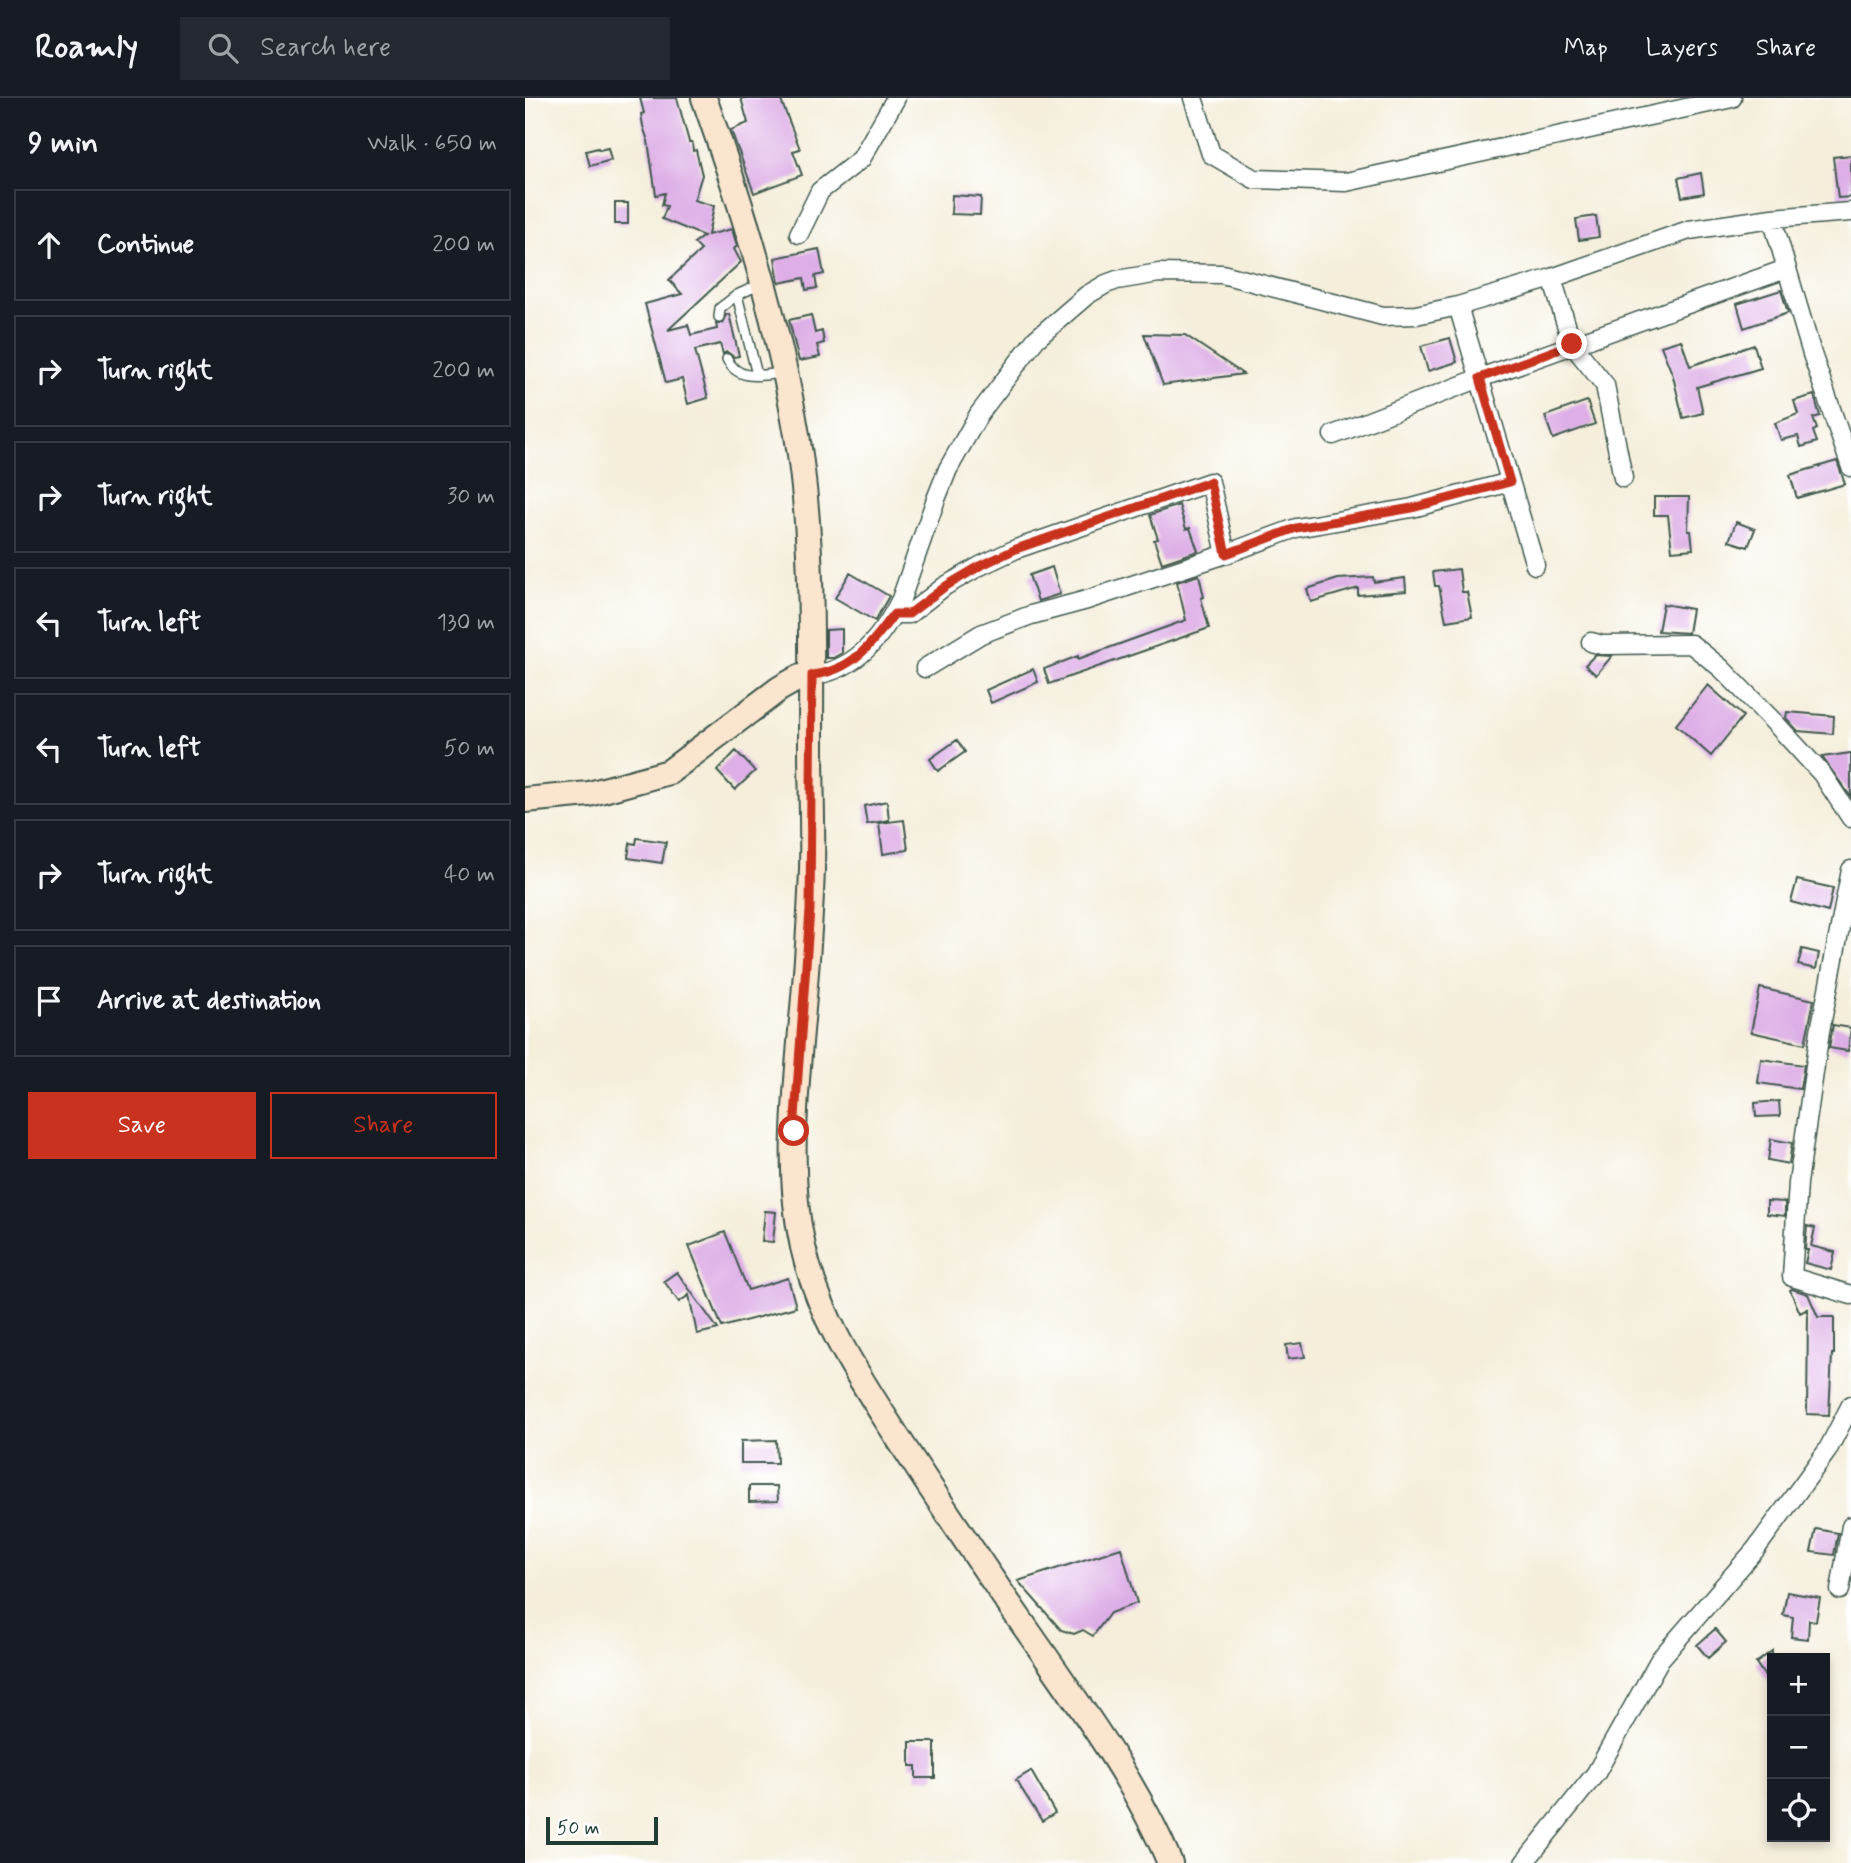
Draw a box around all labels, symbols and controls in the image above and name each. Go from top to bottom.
search box [180,17,670,80]
text: Roamly [35,26,138,70]
icon: search [204,29,242,67]
text: Search here [260,31,391,65]
text: Map [1564,33,1608,64]
text: Layers [1646,33,1718,64]
text: Share [1756,33,1816,64]
text: 9 min [28,124,98,163]
text: Walk · 650 m [367,129,497,159]
icon: ahead [30,226,68,264]
text: Continue [97,228,194,262]
text: 200 m [432,230,495,260]
route end [1556,328,1587,359]
icon: right [30,352,68,390]
text: Turn right [97,354,213,388]
text: 200 m [432,356,495,386]
icon: right [30,478,68,516]
text: Turn right [97,480,213,514]
text: 30 m [447,482,495,512]
icon: left [30,604,68,642]
text: Turn left [97,606,201,640]
text: 130 m [437,608,495,638]
icon: left [30,730,68,768]
text: Turn left [97,732,201,766]
text: 50 m [444,734,495,764]
icon: right [30,856,68,894]
text: Turn right [97,858,213,892]
text: 40 m [444,860,495,890]
icon: arrive [30,982,68,1020]
text: Arrive at destination [97,984,321,1018]
button: Save [28,1092,256,1159]
button: Share [270,1092,497,1159]
route start [778,1115,809,1146]
map controls [1767,1653,1830,1842]
button: + [1767,1653,1830,1716]
button: − [1767,1716,1830,1779]
button: locate [1767,1779,1830,1842]
scale bar [546,1814,658,1846]
text: 50 m [557,1816,600,1841]

